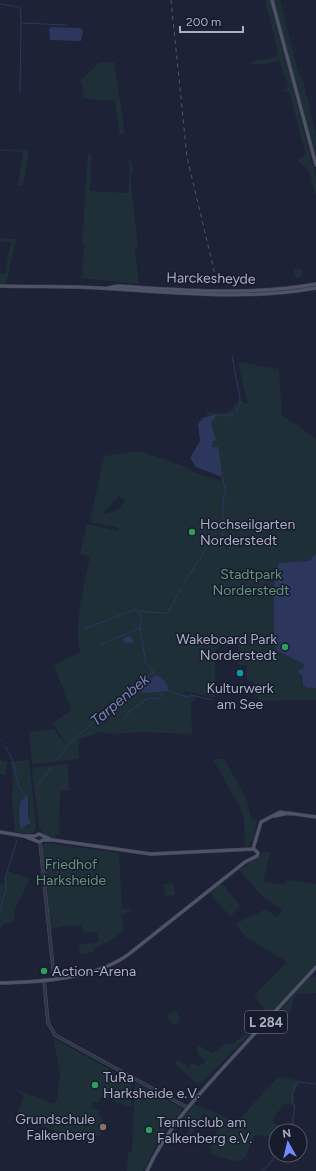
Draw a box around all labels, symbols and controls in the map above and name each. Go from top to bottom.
scale bar [180,8,243,34]
text: 200 m [186,15,221,29]
street label: Harckesheyde [166,269,256,288]
place label: Hochseilgarten Norderstedt [200,516,296,549]
marker: Hochseilgarten Norderstedt [187,527,197,537]
park label: Stadtpark Norderstedt [212,566,290,599]
place label: Wakeboard Park Norderstedt [176,631,277,664]
marker: Wakeboard Park Norderstedt [280,642,290,652]
marker: Kulturwerk am See [235,668,245,678]
water label: Tarpenbek [87,670,154,730]
place label: Kulturwerk am See [206,680,274,713]
park label: Friedhof Harksheide [36,856,106,889]
place label: Action-Arena [52,963,136,980]
marker: Action-Arena [39,966,49,976]
road number: L 284 [245,1011,287,1033]
place label: TuRa Harksheide e.V. [103,1069,200,1102]
marker: TuRa Harksheide e.V. [90,1080,100,1090]
place label: Grundschule Falkenberg [15,1111,95,1144]
place label: Tennisclub am Falkenberg e.V. [157,1114,252,1147]
marker: Grundschule Falkenberg [98,1122,108,1132]
north arrow [268,1123,308,1163]
marker: Tennisclub am Falkenberg e.V. [144,1125,154,1135]
text: N [282,1127,292,1141]

